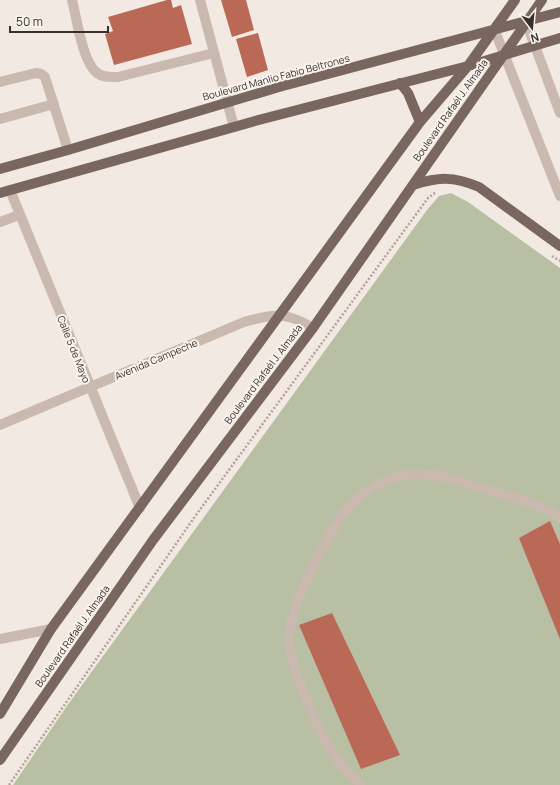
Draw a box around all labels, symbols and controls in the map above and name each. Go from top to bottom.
scale bar [10,8,108,34]
north arrow [512,8,552,48]
text: 50 m [16,13,43,30]
text: N [529,30,541,46]
street label: Boulevard Manlio Fabio Beltrones [201,51,351,103]
street label: Boulevard Rafaél J. Almada [409,56,491,164]
street label: Calle 5 de Mayo [54,313,94,385]
street label: Boulevard Rafaél J. Almada [221,321,305,427]
street label: Avenida Campeche [113,335,200,383]
street label: Boulevard Rafaél J. Almada [31,582,113,690]

